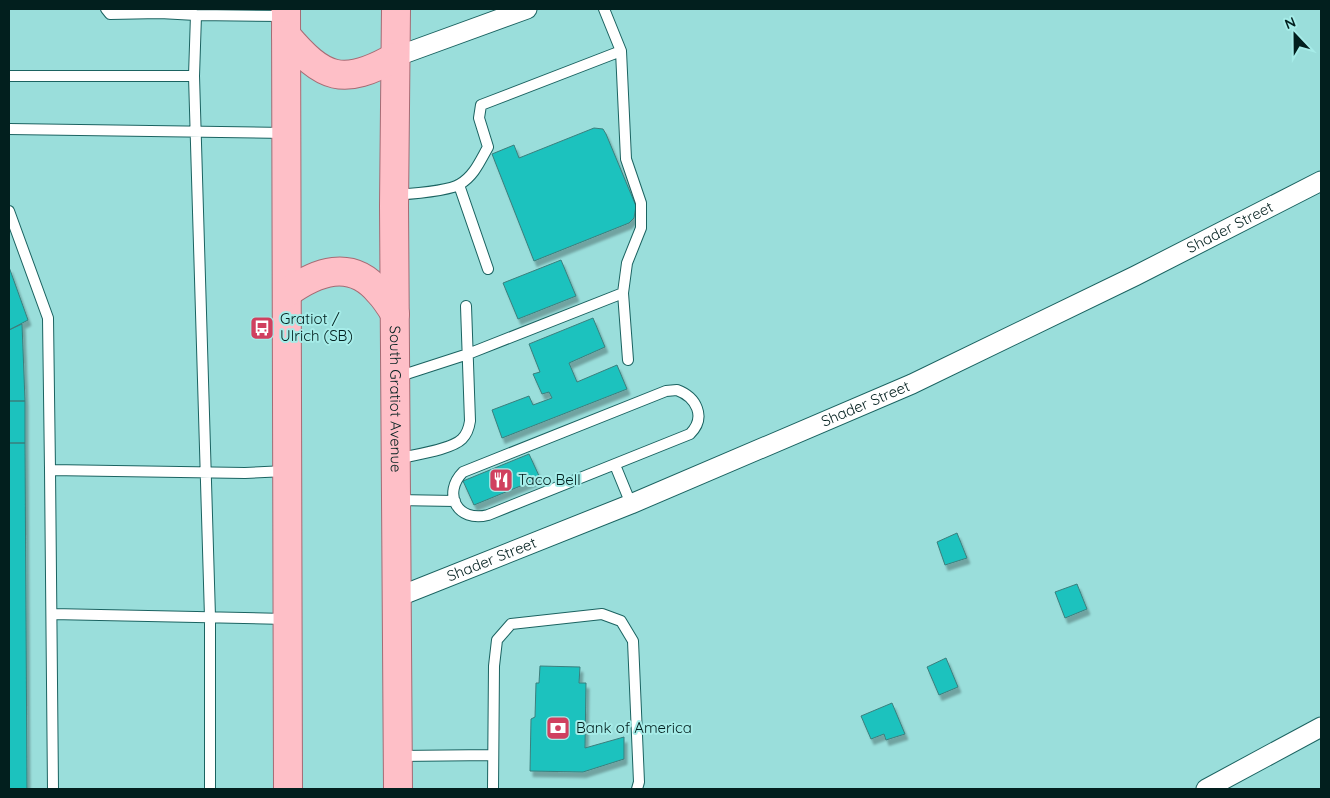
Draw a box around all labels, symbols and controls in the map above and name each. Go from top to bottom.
north arrow [1270,10,1320,60]
text: N [1282,13,1298,33]
street label: Shader Street [1183,197,1276,257]
place label: Gratiot / Ulrich (SB) [280,309,353,345]
bus stop icon: Gratiot / Ulrich (SB) [249,315,275,341]
street label: South Gratiot Avenue [386,325,406,472]
street label: Shader Street [818,376,913,431]
restaurant icon: Taco Bell [488,467,514,493]
place label: Taco Bell [518,470,581,489]
street label: Shader Street [444,533,539,585]
bank icon: Bank of America [545,715,571,741]
place label: Bank of America [576,718,692,737]

